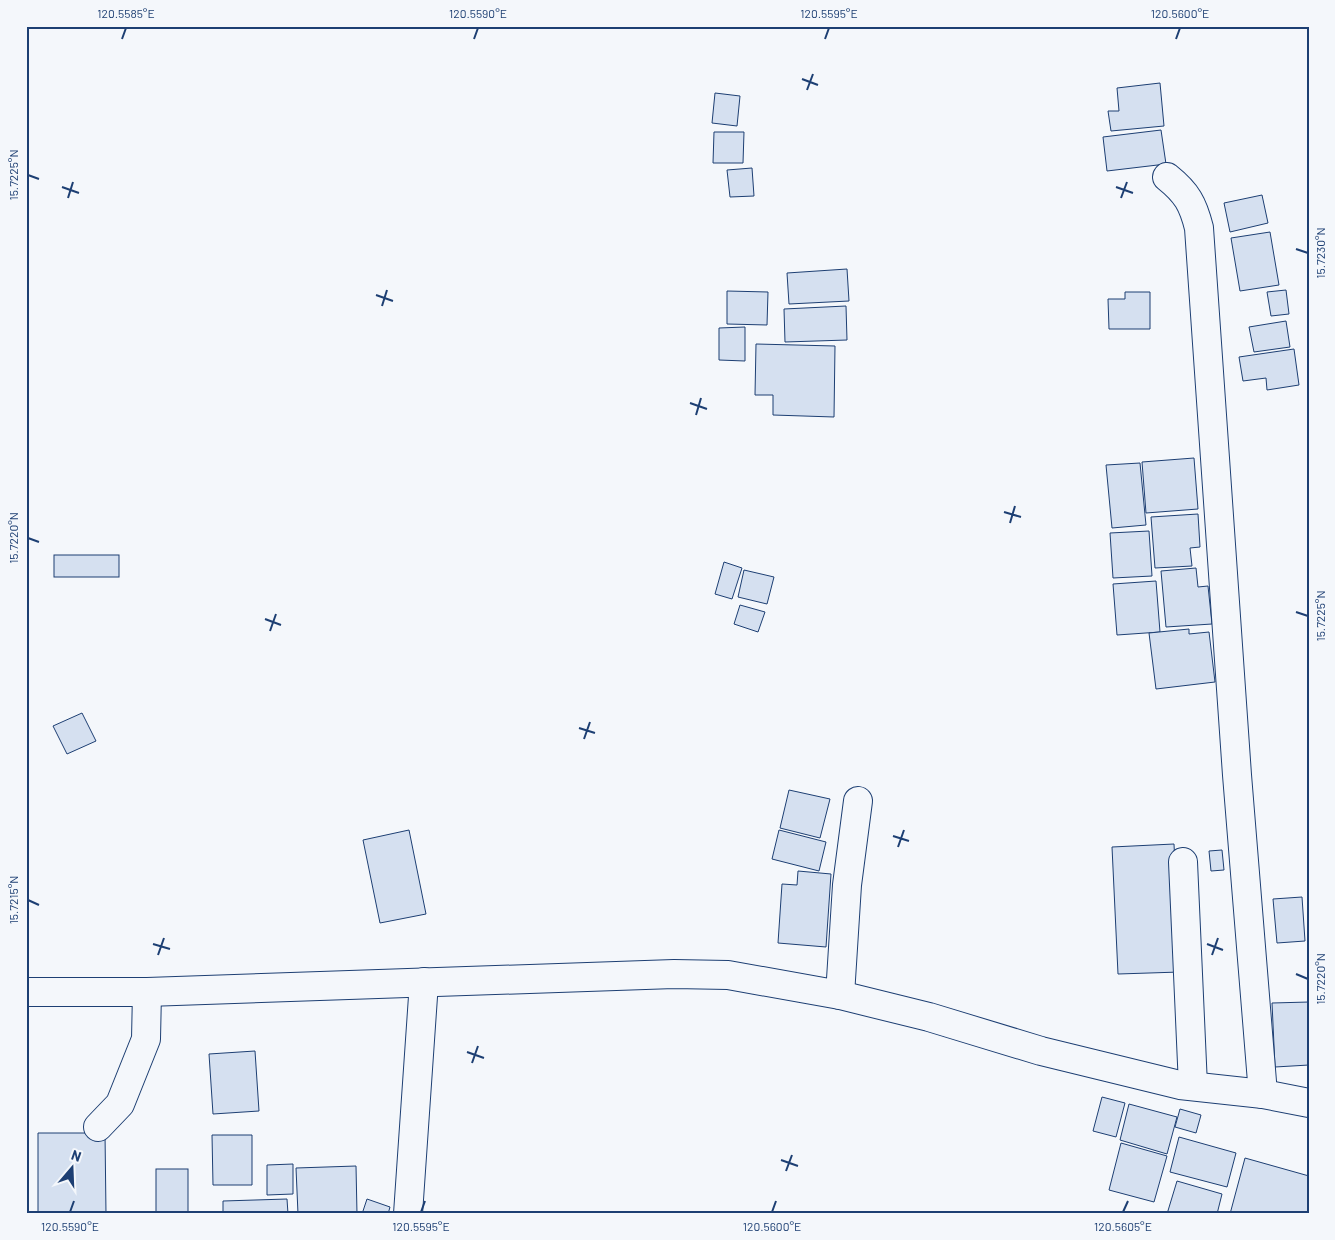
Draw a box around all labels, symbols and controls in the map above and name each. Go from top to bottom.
text: 120.5585°E [97,6,155,20]
text: 120.5590°E [449,6,507,20]
text: 120.5595°E [800,6,858,20]
text: 120.5600°E [1151,6,1209,20]
text: 15.7225°N [6,149,20,201]
text: 15.7230°N [1313,227,1327,279]
text: 15.7220°N [6,512,20,564]
text: 15.7225°N [1313,590,1327,642]
text: 15.7215°N [6,876,20,924]
text: 15.7220°N [1313,953,1327,1005]
north arrow [48,1142,98,1192]
text: N [69,1146,84,1165]
text: 120.5590°E [41,1219,99,1233]
text: 120.5595°E [392,1219,450,1233]
text: 120.5600°E [743,1219,801,1233]
text: 120.5605°E [1094,1219,1152,1233]

